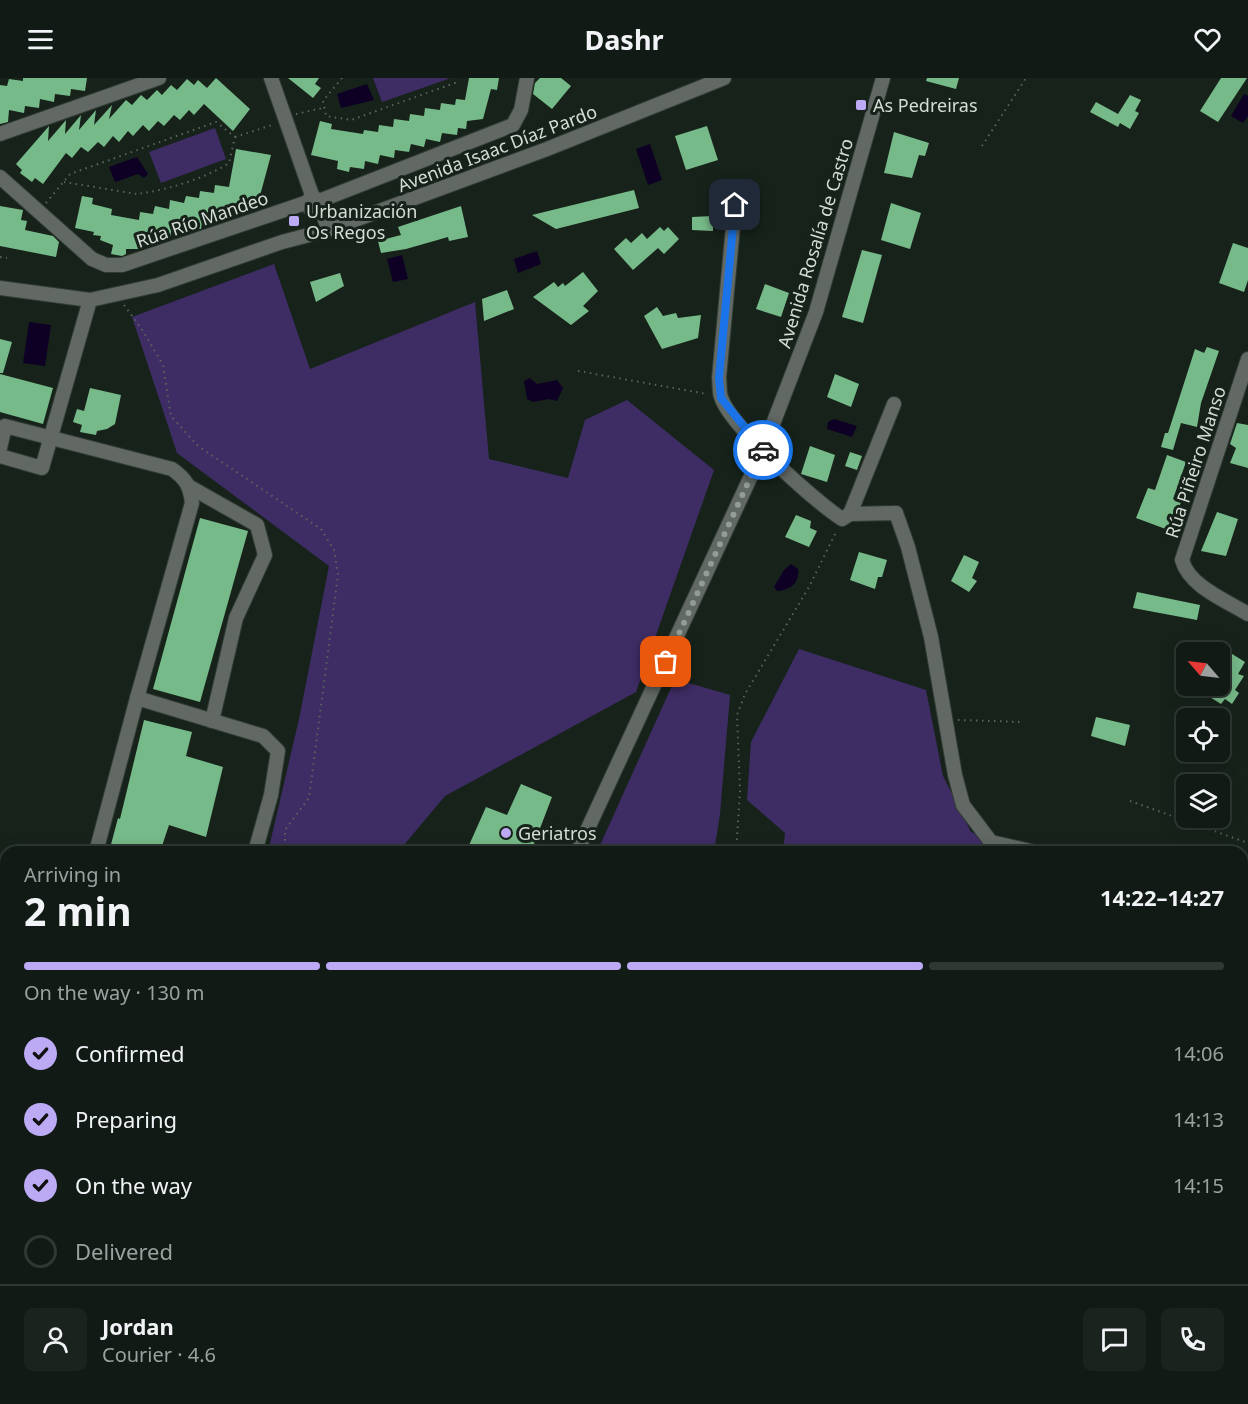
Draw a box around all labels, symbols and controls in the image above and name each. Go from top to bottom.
text: Dashr [584,21,664,58]
icon: menu [24,23,57,56]
icon: heart [1191,23,1224,56]
place label: As Pedreiras [873,93,978,117]
marker: As Pedreiras [854,98,868,112]
street label: Avenida Isaac Díaz Pardo [394,99,600,197]
street label: Avenida Rosalía de Castro [772,135,858,351]
pin [709,179,760,230]
street label: Rúa Río Mandeo [133,185,271,253]
icon: home [718,188,751,221]
place label: Urbanización Os Regos [306,199,417,244]
marker: Urbanización Os Regos [287,214,301,228]
street label: Rúa Piñeiro Manso [1159,383,1231,541]
courier [733,420,793,480]
icon: car [747,434,780,467]
pin [640,636,691,687]
north arrow [1176,642,1230,696]
map controls [1176,642,1230,828]
icon: bag [649,645,682,678]
button: locate [1176,708,1230,762]
button: layers [1176,774,1230,828]
place label: Geriatros [518,821,597,845]
marker: Geriatros [499,826,513,840]
text: Arriving in [24,861,121,888]
text: 14:22–14:27 [1100,882,1224,912]
text: 2 min [24,884,131,937]
text: On the way · 130 m [24,979,204,1006]
icon: check [24,1037,57,1070]
text: Confirmed [75,1038,185,1068]
text: 14:06 [1173,1040,1224,1067]
icon: check [24,1103,57,1136]
text: Preparing [75,1104,177,1134]
text: 14:13 [1173,1106,1224,1133]
icon: check [24,1169,57,1202]
text: On the way [75,1170,192,1200]
text: 14:15 [1173,1172,1224,1199]
text: Delivered [75,1236,173,1266]
button: person [24,1308,87,1371]
button: chat [1083,1308,1146,1371]
button: phone [1161,1308,1224,1371]
text: Jordan [102,1311,174,1341]
text: Courier · 4.6 [102,1341,216,1368]

